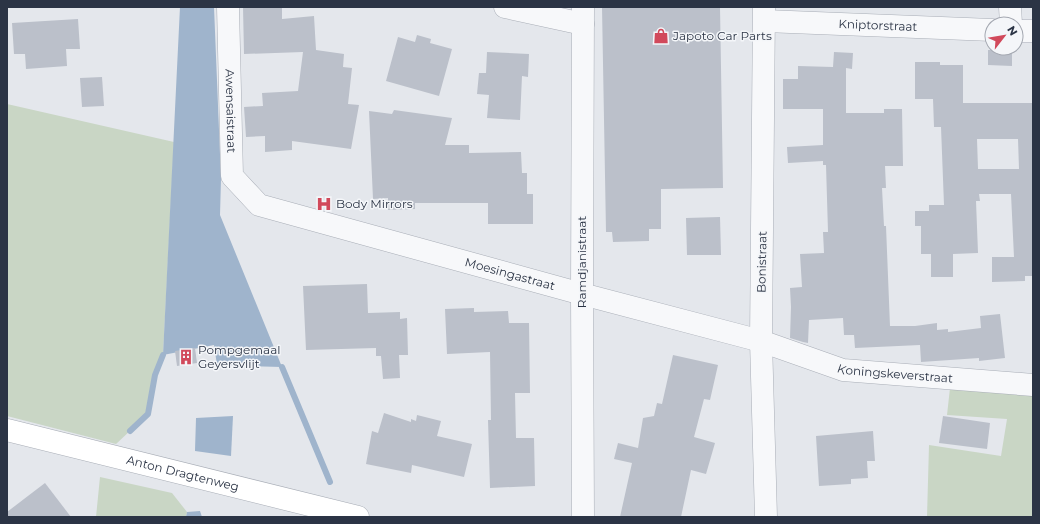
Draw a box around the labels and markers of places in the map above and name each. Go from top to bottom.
shop icon: Japoto Car Parts [652,27,670,45]
place label: Japoto Car Parts [672,28,772,43]
hospital icon: Body Mirrors [315,195,333,213]
place label: Body Mirrors [336,196,413,211]
place label: Pompgemaal Geyersvlijt [198,342,280,371]
building icon: Pompgemaal Geyersvlijt [177,348,195,366]

